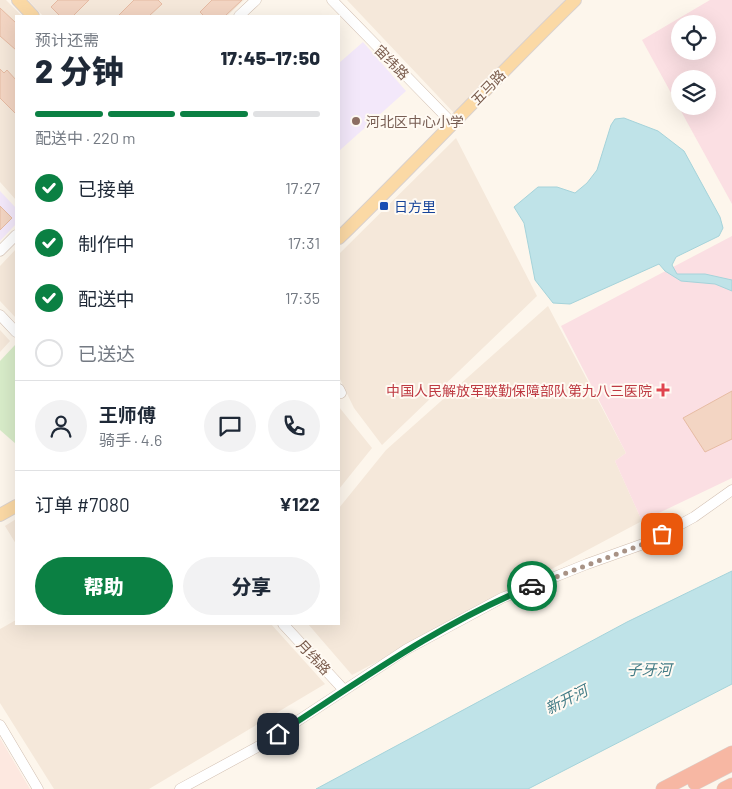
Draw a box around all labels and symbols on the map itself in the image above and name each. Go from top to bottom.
street label: 宙纬路 [371,41,413,83]
street label: 五马路 [467,66,509,108]
place label: 河北区中心小学 [366,113,464,130]
marker: 河北区中心小学 [350,115,362,127]
place label: 日方里 [394,198,436,215]
marker: 日方里 [378,200,390,212]
place label: 中国人民解放军联勤保障部队第九八三医院 [386,382,652,399]
marker: 中国人民解放军联勤保障部队第九八三医院 [656,383,670,397]
pin [641,513,683,555]
courier [507,561,557,611]
street label: 月纬路 [293,636,335,678]
water label: 子牙河 [626,660,674,678]
water label: 新开河 [542,679,593,717]
pin [257,713,299,755]

